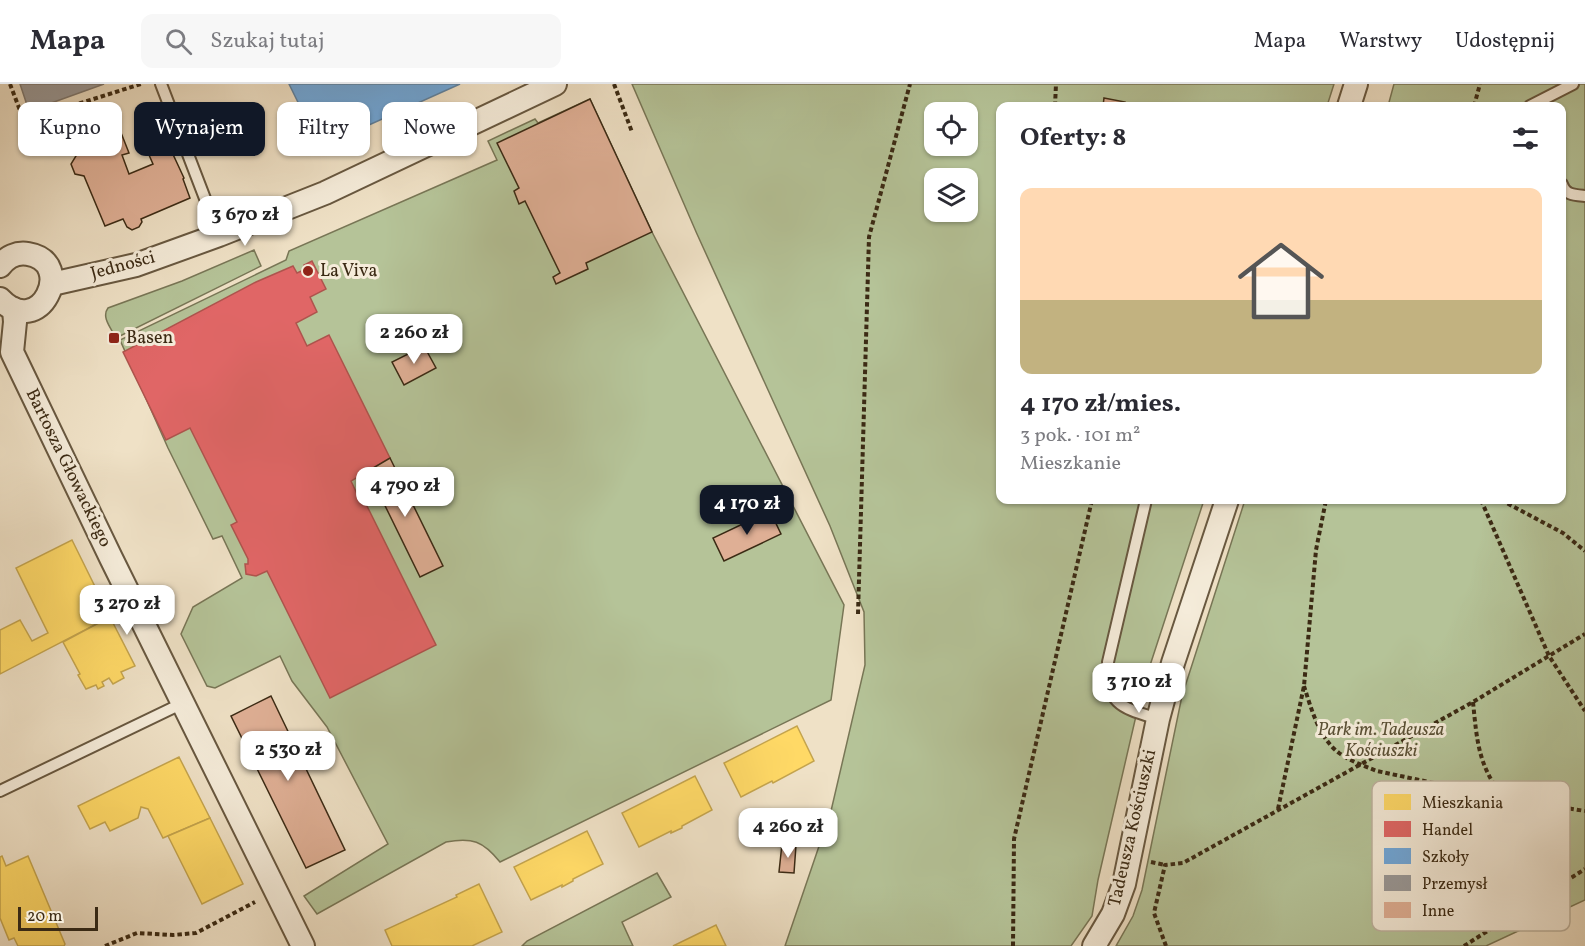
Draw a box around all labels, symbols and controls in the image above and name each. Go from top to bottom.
search box [141,14,561,68]
text: Mapa [30,22,105,61]
icon: search [162,25,195,58]
text: Szukaj tutaj [210,26,324,57]
text: Mapa [1254,27,1306,56]
text: Warstwy [1339,27,1422,56]
text: Udostępnij [1455,27,1555,56]
chip: Kupno [18,102,122,156]
chip: Wynajem [134,102,265,156]
chip: Filtry [277,102,370,156]
chip: Nowe [382,102,477,156]
map controls [924,102,978,222]
button: locate [924,102,978,156]
text: Oferty: 8 [1020,120,1126,156]
icon: filters [1509,122,1542,155]
button: layers [924,168,978,222]
pin: 3 670 zł [183,196,307,247]
text: 3 670 zł [211,201,279,229]
icon: home [1227,227,1335,335]
street label: Jedności [88,245,158,287]
place label: La Viva [320,259,377,284]
marker: La Viva [301,264,315,278]
pin: 2 260 zł [352,314,476,365]
text: 2 260 zł [379,319,449,347]
place label: Basen [126,326,173,351]
marker: Basen [107,331,121,345]
street label: Bartosza Głowackiego [19,384,117,552]
text: 4 170 zł/mies. [1020,386,1181,422]
text: 3 pok. · 101 m² [1020,422,1140,450]
text: Mieszkanie [1020,450,1121,478]
pin: 4 790 zł [343,467,467,518]
text: 4 790 zł [370,472,440,500]
pin: 4 170 zł [685,485,809,536]
text: 4 170 zł [714,490,780,518]
pin: 3 270 zł [65,585,189,636]
text: 3 270 zł [94,590,160,618]
pin: 3 710 zł [1077,663,1201,714]
text: 3 710 zł [1106,668,1172,696]
park label: Park im. Tadeusza Kościuszki [1318,718,1444,764]
pin: 2 530 zł [226,731,350,782]
text: 2 530 zł [254,736,322,764]
street label: Tadeusza Kościuszki [1103,747,1163,909]
legend [1372,781,1570,931]
text: Mieszkania [1422,793,1503,815]
pin: 4 260 zł [726,808,850,859]
text: 4 260 zł [753,813,823,841]
text: Handel [1422,820,1473,842]
text: Szkoły [1422,847,1469,869]
text: Przemysł [1422,874,1488,896]
text: Inne [1422,901,1454,923]
scale bar [18,904,98,932]
text: 20 m [27,906,62,928]

